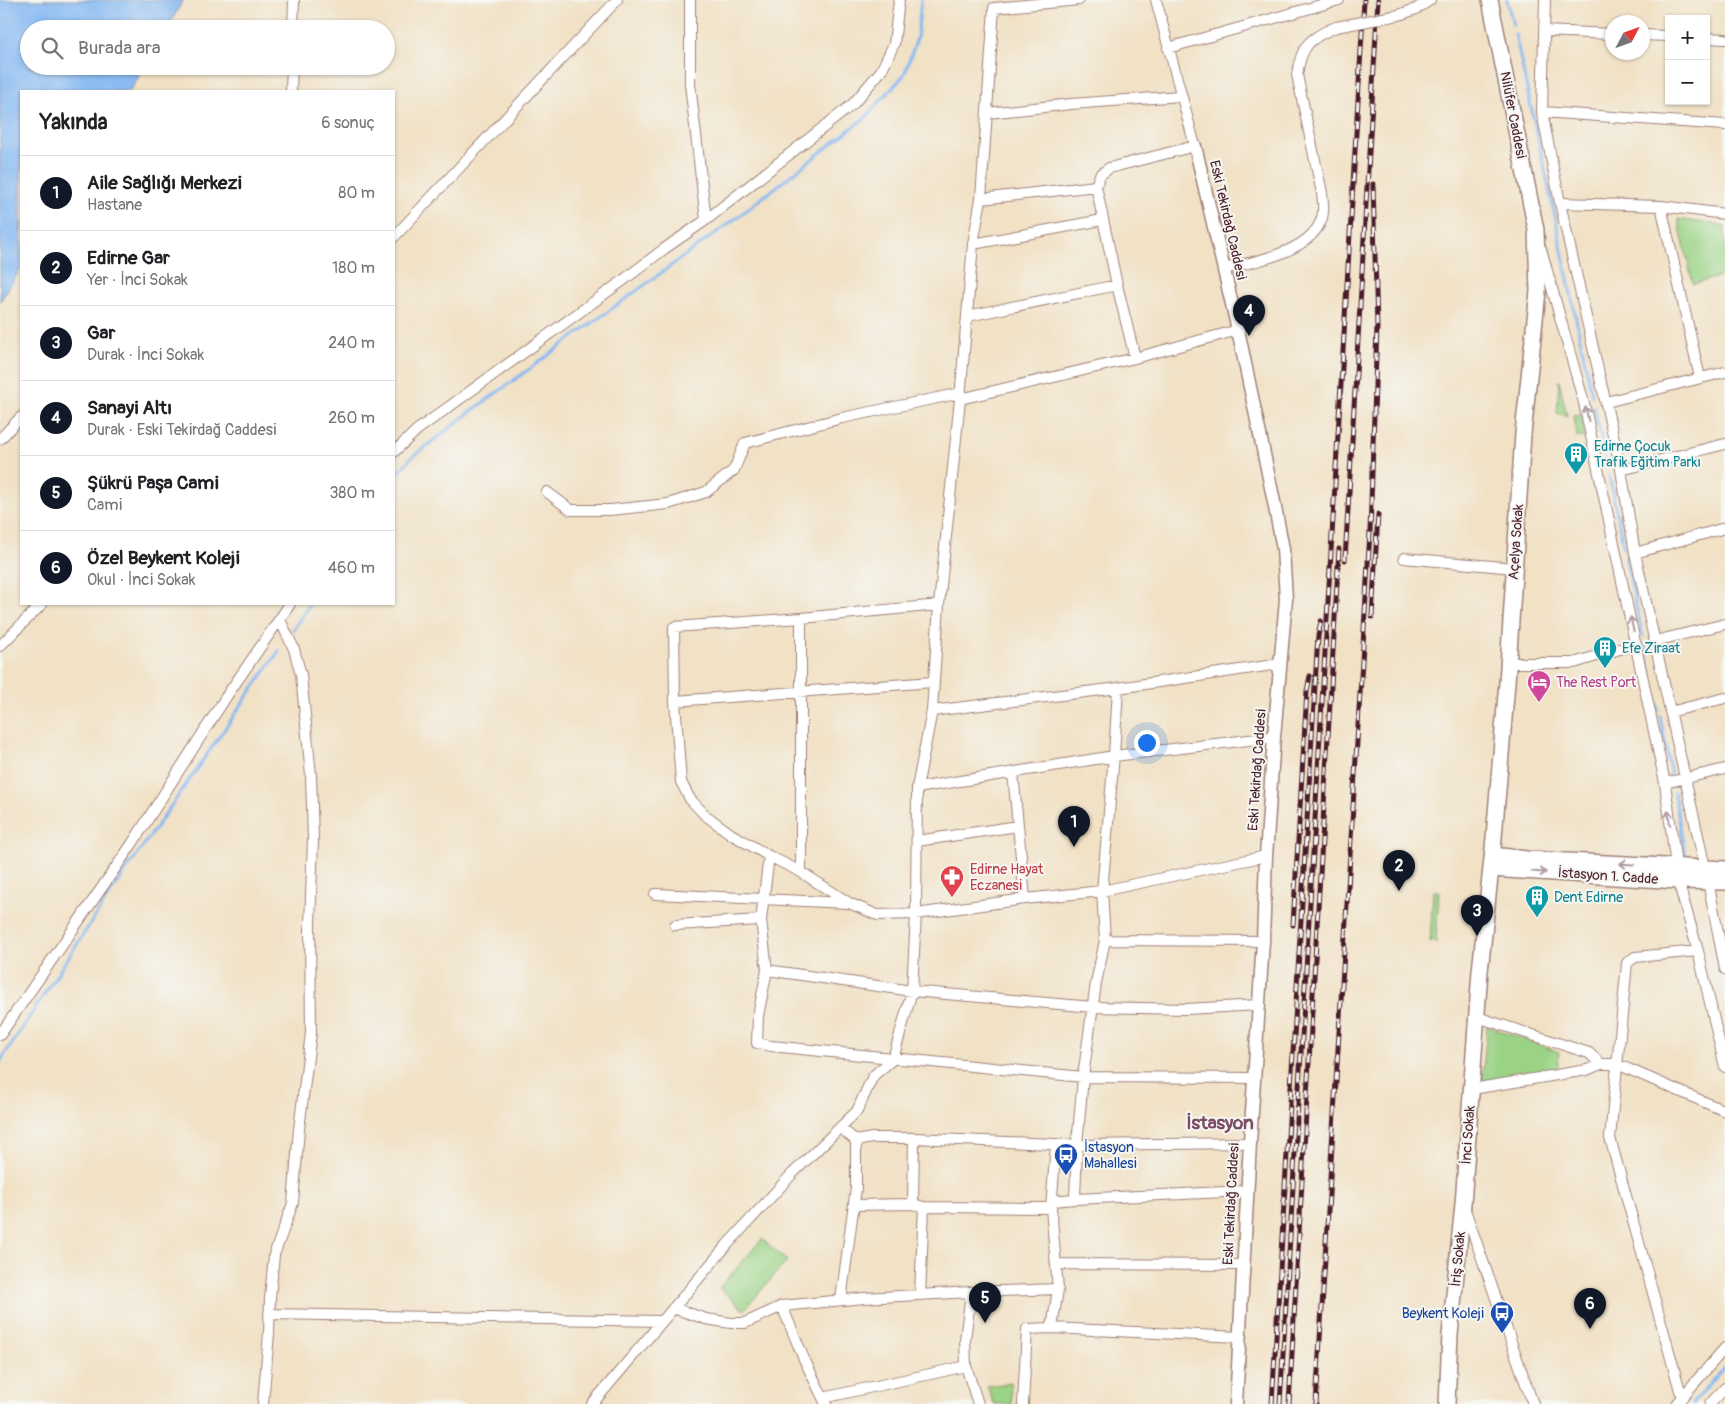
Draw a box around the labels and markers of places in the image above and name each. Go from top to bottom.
pin: 4 [1233,295,1265,336]
place label: Edirne Çocuk Trafik Eğitim Parkı [1594,438,1701,471]
building icon: Edirne Çocuk Trafik Eğitim Parkı [1563,441,1589,475]
building icon: Efe Ziraat [1592,635,1618,669]
place label: Efe Ziraat [1622,640,1680,657]
hotel icon: The Rest Port [1526,669,1552,703]
place label: The Rest Port [1556,674,1636,691]
pin: 1 [1058,806,1090,847]
pin: 2 [1383,850,1415,891]
place label: Edirne Hayat Eczanesi [970,861,1044,894]
pharmacy icon: Edirne Hayat Eczanesi [939,864,965,898]
building icon: Dent Edirne [1524,884,1550,918]
place label: Dent Edirne [1554,889,1623,906]
pin: 3 [1461,895,1493,936]
place label: İstasyon Mahallesi [1084,1139,1137,1172]
bus stop icon: İstasyon Mahallesi [1053,1142,1079,1176]
pin: 5 [969,1282,1001,1323]
pin: 6 [1574,1288,1606,1329]
bus stop icon: Beykent Koleji [1489,1300,1515,1334]
place label: Beykent Koleji [1402,1305,1484,1322]

